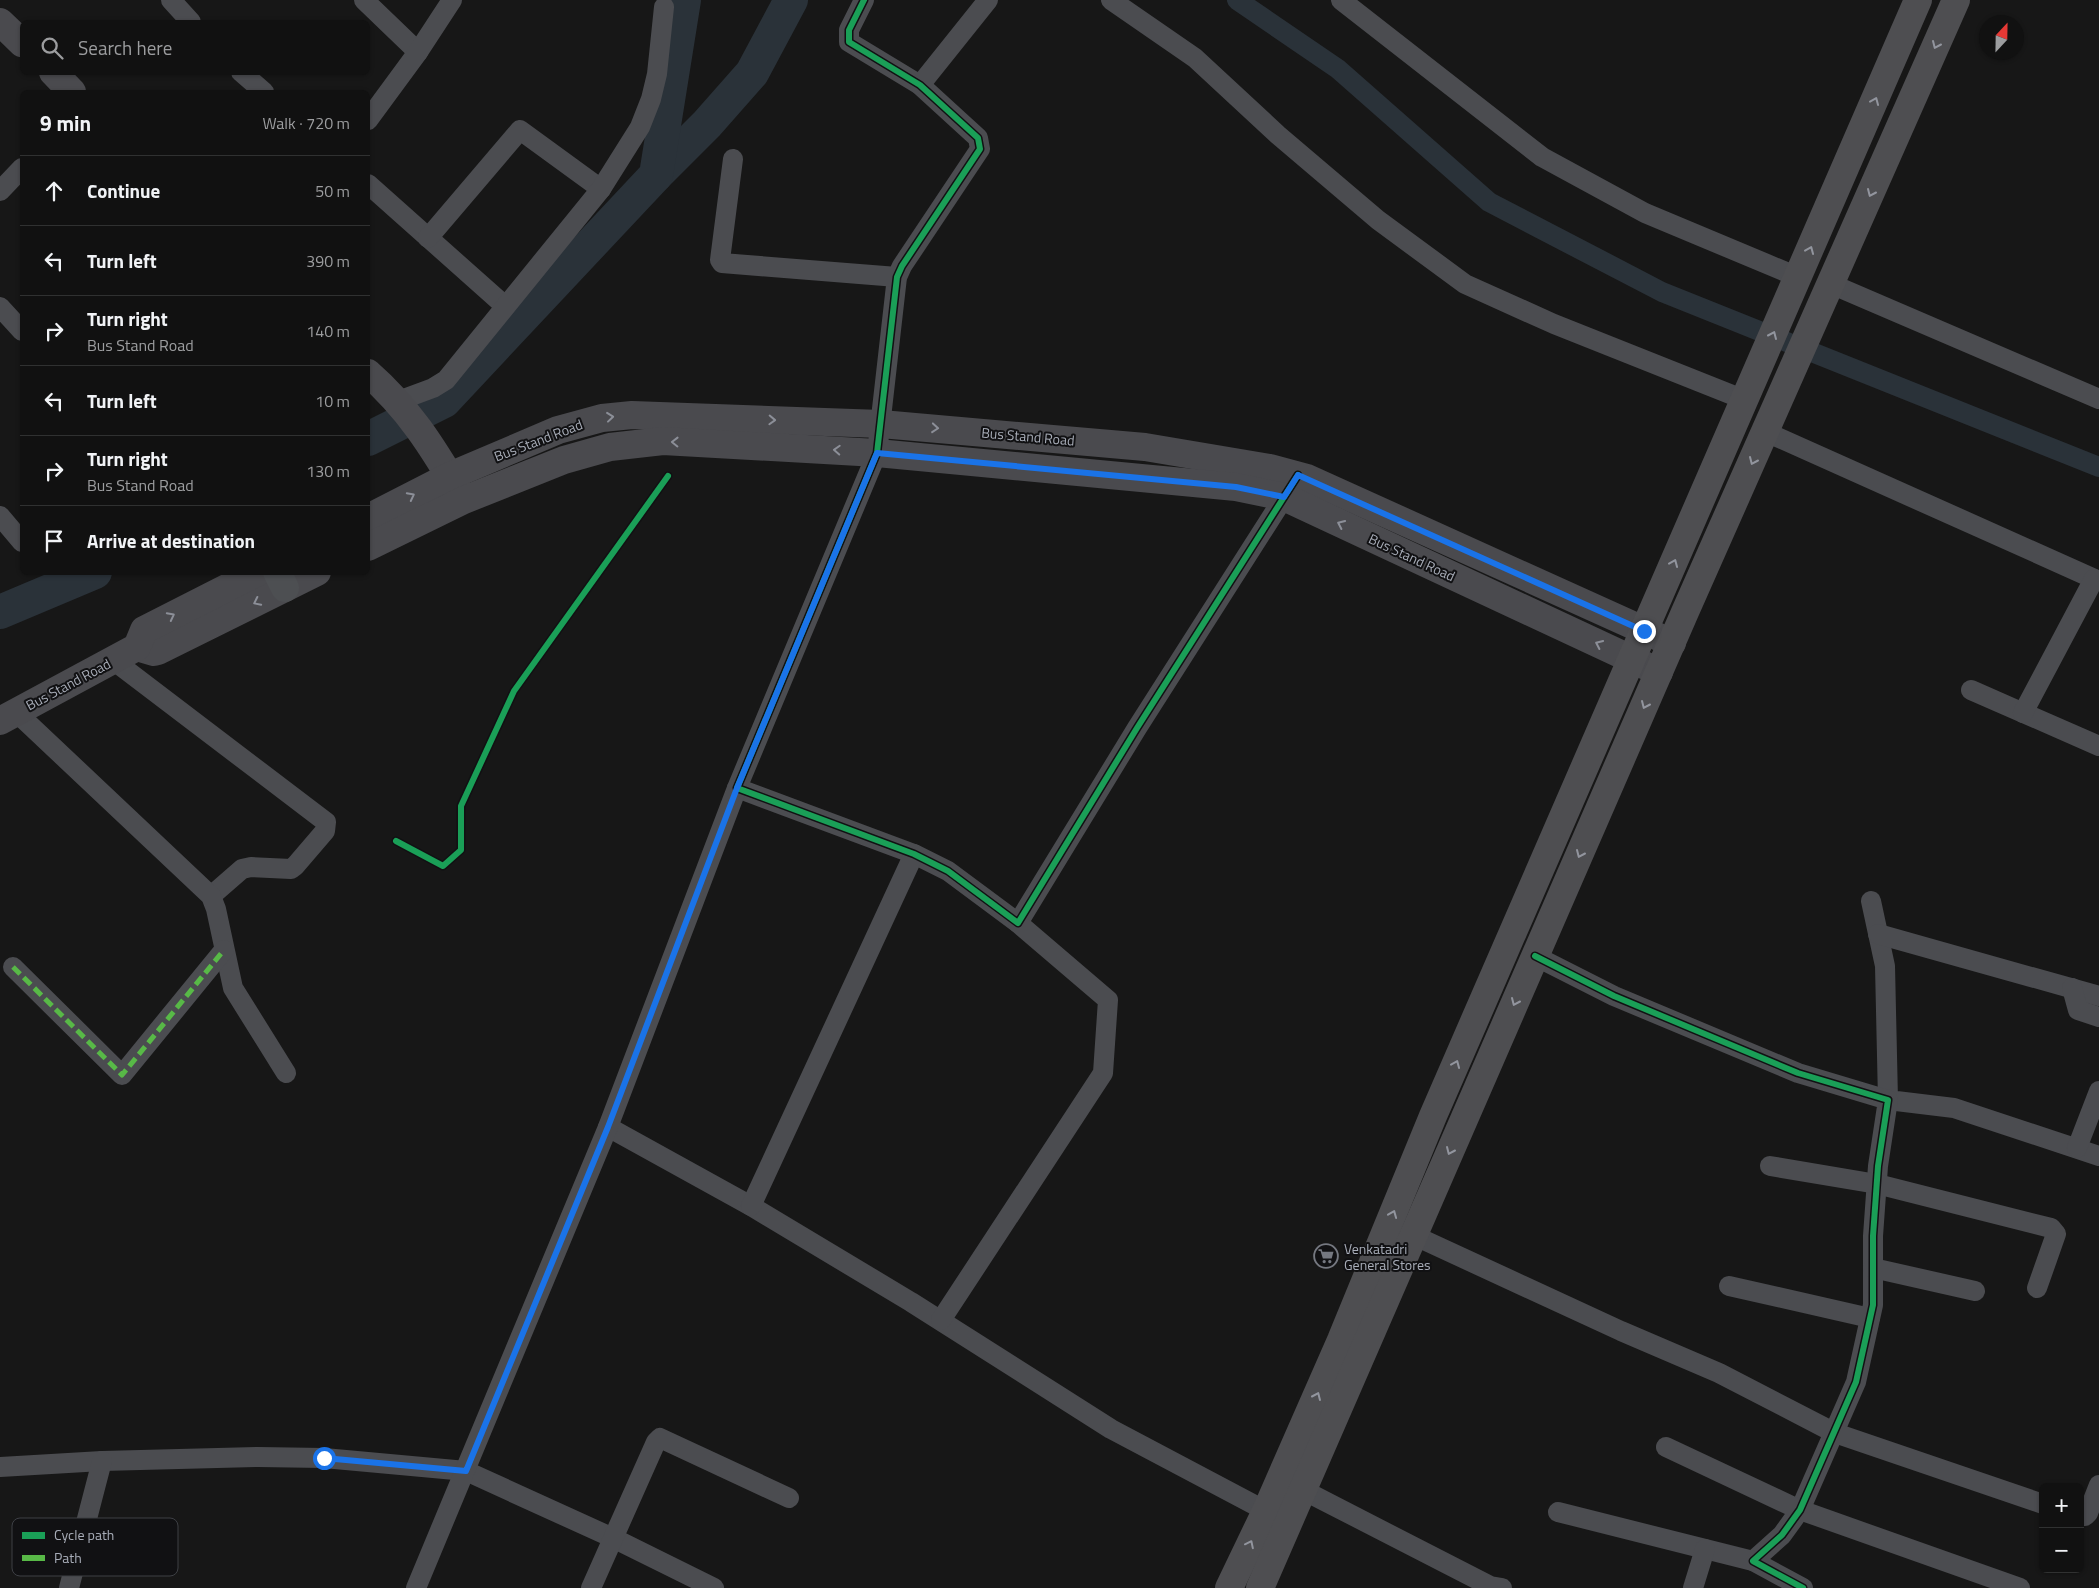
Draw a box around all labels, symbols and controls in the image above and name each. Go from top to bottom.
north arrow [1979,15,2024,60]
search box [20,20,370,75]
text: Search here [78,33,172,62]
icon: search [38,34,66,62]
one-way arrow [1932,40,1943,49]
one-way arrow [1868,97,1879,106]
text: 9 min [40,107,91,139]
text: Walk · 720 m [262,111,350,135]
text: Continue [87,176,160,205]
icon: ahead [40,177,68,205]
text: 50 m [315,179,350,203]
one-way arrow [1866,188,1877,197]
text: Turn left [87,246,157,275]
one-way arrow [1804,246,1815,255]
icon: left [40,247,68,275]
text: 390 m [306,249,350,273]
text: Turn right [87,304,168,333]
icon: right [40,317,68,345]
text: 140 m [306,319,350,343]
one-way arrow [1767,331,1778,340]
text: Bus Stand Road [87,333,194,357]
text: Turn left [87,386,157,415]
icon: left [40,387,68,415]
text: 10 m [315,389,350,413]
one-way arrow [606,412,614,423]
street label: Bus Stand Road [491,413,585,467]
one-way arrow [769,414,777,425]
street label: Bus Stand Road [981,421,1075,451]
one-way arrow [931,423,939,434]
one-way arrow [670,437,678,447]
text: Turn right [87,444,168,473]
one-way arrow [833,445,841,456]
one-way arrow [1748,456,1759,465]
icon: right [40,457,68,485]
text: 130 m [306,459,350,483]
text: Bus Stand Road [87,473,194,497]
one-way arrow [406,492,415,502]
one-way arrow [1337,519,1346,530]
text: Arrive at destination [87,526,255,555]
icon: arrive [40,527,68,555]
street label: Bus Stand Road [1365,528,1459,586]
one-way arrow [1667,559,1678,568]
one-way arrow [253,596,262,606]
one-way arrow [166,612,175,622]
route end [1633,620,1656,643]
one-way arrow [1595,640,1604,651]
street label: Bus Stand Road [22,653,114,715]
one-way arrow [1640,700,1651,709]
one-way arrow [1576,849,1587,858]
one-way arrow [1511,997,1521,1006]
one-way arrow [1450,1060,1460,1069]
one-way arrow [1446,1146,1457,1155]
one-way arrow [1387,1210,1397,1219]
place label: Venkatadri General Stores [1344,1238,1431,1275]
supermarket icon: Venkatadri General Stores [1313,1243,1339,1269]
one-way arrow [1310,1392,1321,1401]
route start [313,1447,336,1470]
map controls [2039,1483,2084,1573]
button: + [2039,1483,2084,1528]
legend [12,1518,178,1576]
text: Cycle path [54,1524,114,1545]
button: − [2039,1528,2084,1573]
one-way arrow [1244,1540,1254,1549]
text: Path [54,1547,82,1568]

